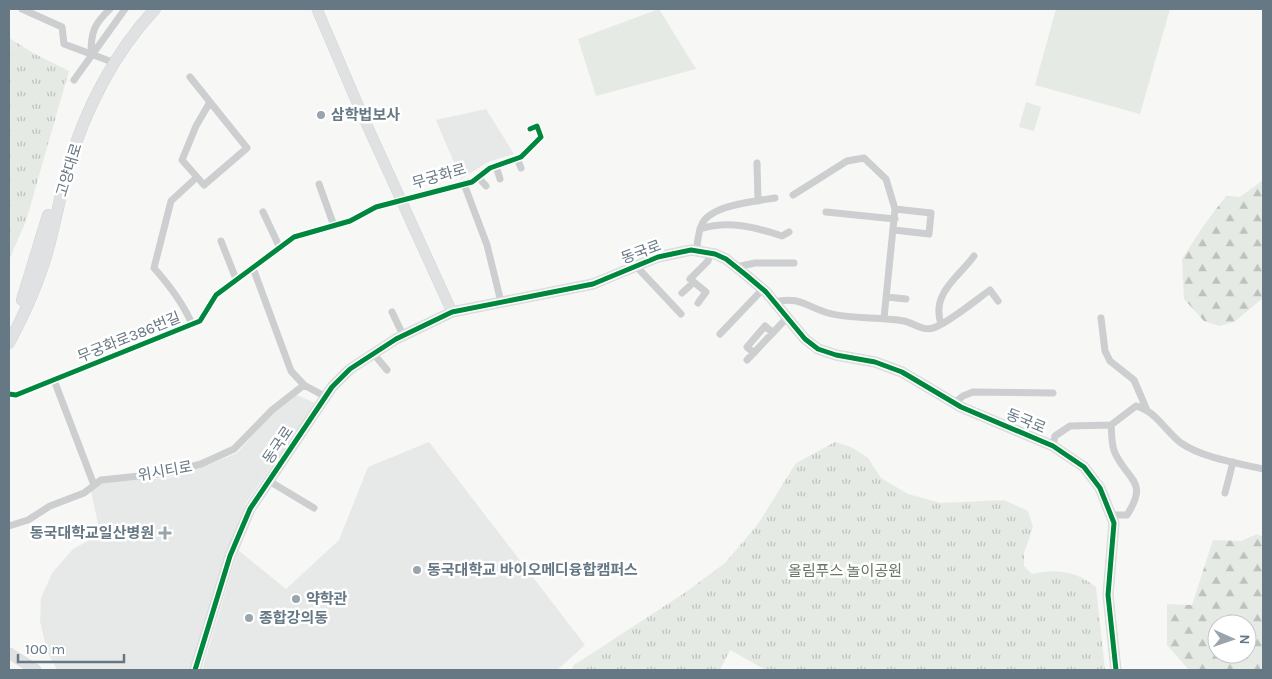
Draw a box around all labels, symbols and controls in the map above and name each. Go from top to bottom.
place label: 삼학법보사 [331,106,400,124]
marker: 삼학법보사 [315,109,327,121]
street label: 고양대로 [52,141,86,199]
street label: 무궁화로 [410,160,468,192]
street label: 동국로 [618,236,664,268]
street label: 무궁화로386번길 [75,308,183,366]
street label: 동국로 [1003,405,1049,437]
street label: 동국로 [259,423,297,467]
street label: 위시티로 [136,457,194,485]
place label: 동국대학교일산병원 [30,524,154,542]
marker: 동국대학교일산병원 [158,526,172,540]
place label: 동국대학교 바이오메디융합캠퍼스 [427,561,638,579]
park label: 올림푸스 놀이공원 [788,562,902,580]
marker: 동국대학교 바이오메디융합캠퍼스 [411,564,423,576]
place label: 약학관 [306,590,348,608]
marker: 약학관 [290,593,302,605]
place label: 종합강의동 [259,609,328,627]
marker: 종합강의동 [243,612,255,624]
north arrow [1207,614,1257,664]
scale bar [18,632,124,664]
text: N [1236,634,1253,645]
text: 100 m [25,640,65,658]

